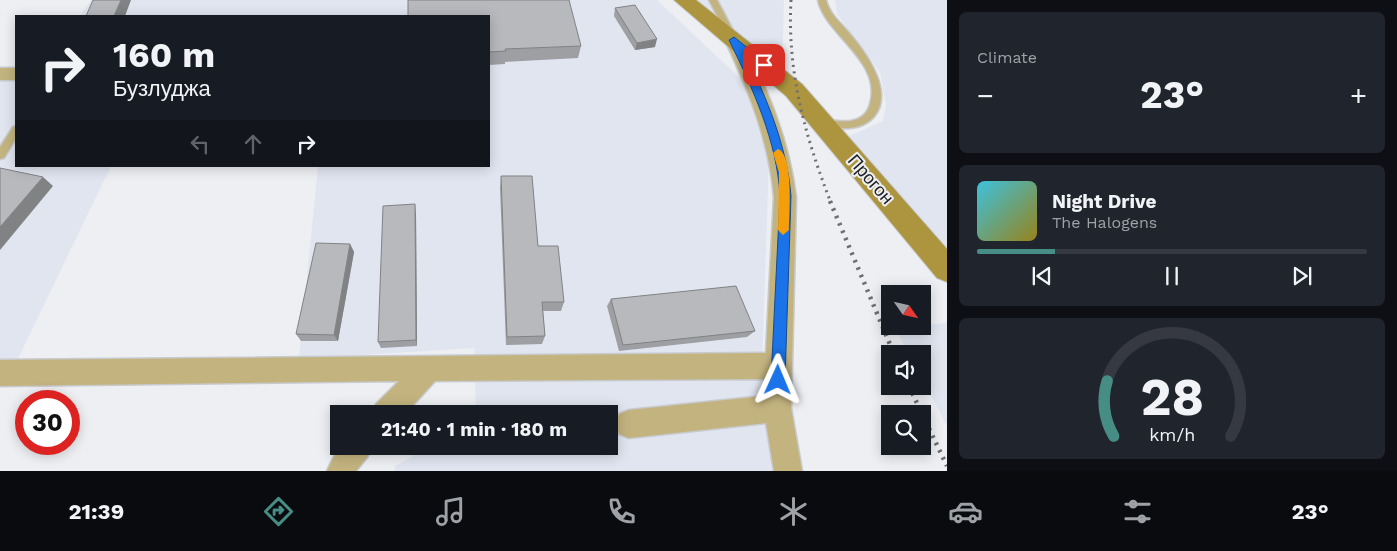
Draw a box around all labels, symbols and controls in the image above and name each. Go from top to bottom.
text: 160 m [113,34,215,76]
icon: right [30,35,95,100]
pin [743,44,785,86]
text: Climate [977,48,1037,67]
icon: arrive [750,51,778,79]
text: 23° [1140,73,1204,117]
text: Бузлуджа [113,76,211,101]
text: − [977,79,994,112]
text: + [1350,79,1367,112]
icon: left [186,130,214,158]
icon: ahead [239,130,267,158]
icon: right [292,130,320,158]
street label: Прогон [844,150,898,208]
text: Night Drive [1052,190,1157,213]
text: The Halogens [1052,213,1157,232]
icon: previous [1028,262,1056,290]
icon: pause [1158,262,1186,290]
icon: next [1288,262,1316,290]
north arrow [881,285,931,335]
map controls [881,285,931,455]
button: sound [881,345,931,395]
position arrow [751,353,803,405]
text: 28 [1140,367,1204,428]
speed limit sign: 30 [15,390,80,455]
button: search [881,405,931,455]
text: 21:40 · 1 min · 180 m [381,418,567,441]
text: km/h [1149,424,1195,445]
icon: directions [261,494,296,529]
icon: music [433,494,468,529]
icon: phone [604,494,639,529]
icon: climate [776,494,811,529]
icon: car [948,494,983,529]
icon: filters [1120,494,1155,529]
text: 21:39 [68,499,124,524]
text: 23° [1291,499,1329,524]

